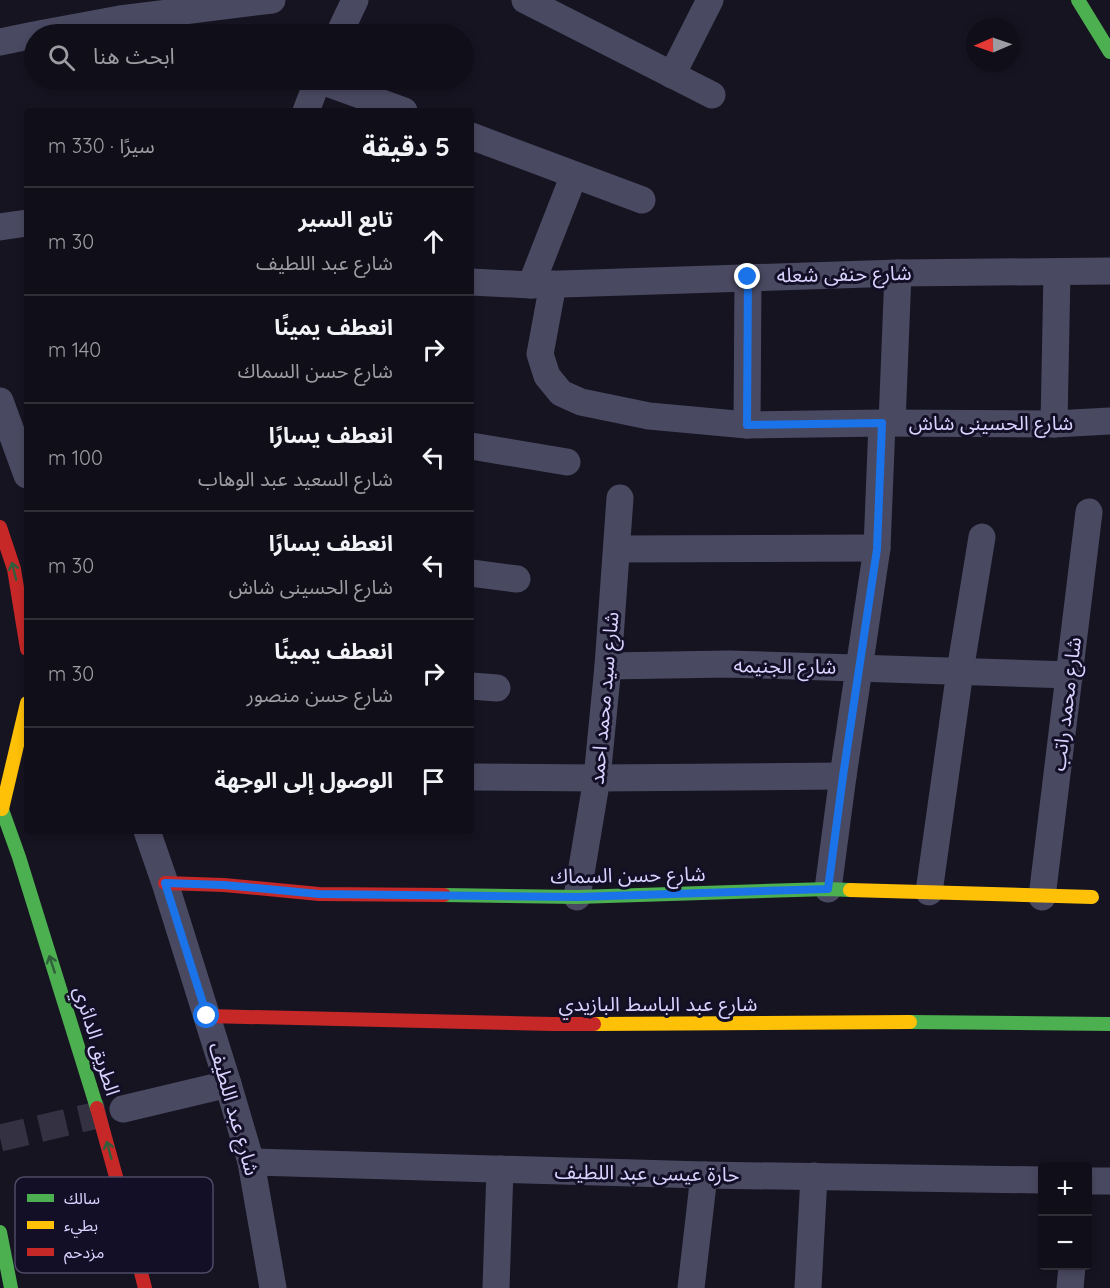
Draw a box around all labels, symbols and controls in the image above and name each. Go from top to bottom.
north arrow [966,18,1020,72]
search box [24,24,474,90]
icon: search [45,41,78,74]
text: ابحث هنا [93,42,175,70]
text: 5 دقيقة [362,130,450,163]
text: سيرًا · 330 m [48,133,155,158]
text: تابع السير [299,205,393,233]
icon: ahead [417,225,450,258]
text: 30 m [48,229,94,254]
text: شارع عبد اللطيف [256,250,393,275]
street label: شارع حنفى شعله [776,260,912,290]
route end [734,263,760,289]
text: انعطف يمينًا [274,313,393,341]
icon: right [417,333,450,366]
text: 140 m [48,337,101,362]
text: شارع حسن السماك [238,358,393,383]
street label: شارع الحسينى شاش [909,410,1073,438]
text: انعطف يسارًا [269,421,393,449]
icon: left [417,441,450,474]
text: 100 m [48,445,103,470]
text: شارع السعيد عبد الوهاب [198,466,393,491]
text: انعطف يسارًا [269,529,393,557]
icon: left [417,549,450,582]
text: 30 m [48,553,94,578]
one-way arrow [7,562,19,581]
text: شارع الحسينى شاش [229,574,393,599]
street label: شارع سيد محمد احمد [583,611,626,786]
street label: شارع محمد راتب [1045,636,1089,773]
text: انعطف يمينًا [274,637,393,665]
street label: شارع الجنيمه [733,652,837,682]
icon: right [417,657,450,690]
text: 30 m [48,661,94,686]
text: شارع حسن منصور [247,682,393,707]
icon: arrive [417,765,450,798]
text: الوصول إلى الوجهة [215,766,393,794]
street label: شارع حسن السماك [550,861,706,891]
one-way arrow [46,955,57,974]
street label: الطريق الدائري [66,983,126,1100]
street label: شارع عبد الباسط البازيدي [558,991,758,1020]
route start [193,1002,219,1028]
street label: شارع عبد اللطيف [201,1040,265,1179]
one-way arrow [102,1141,114,1160]
street label: حارة عيسى عبد اللطيف [554,1158,740,1187]
map controls [1038,1162,1092,1270]
button: + [1038,1162,1092,1216]
legend [15,1177,213,1273]
text: سالك [64,1188,100,1208]
text: بطيء [64,1215,98,1238]
button: − [1038,1216,1092,1270]
text: مزدحم [64,1242,104,1265]

